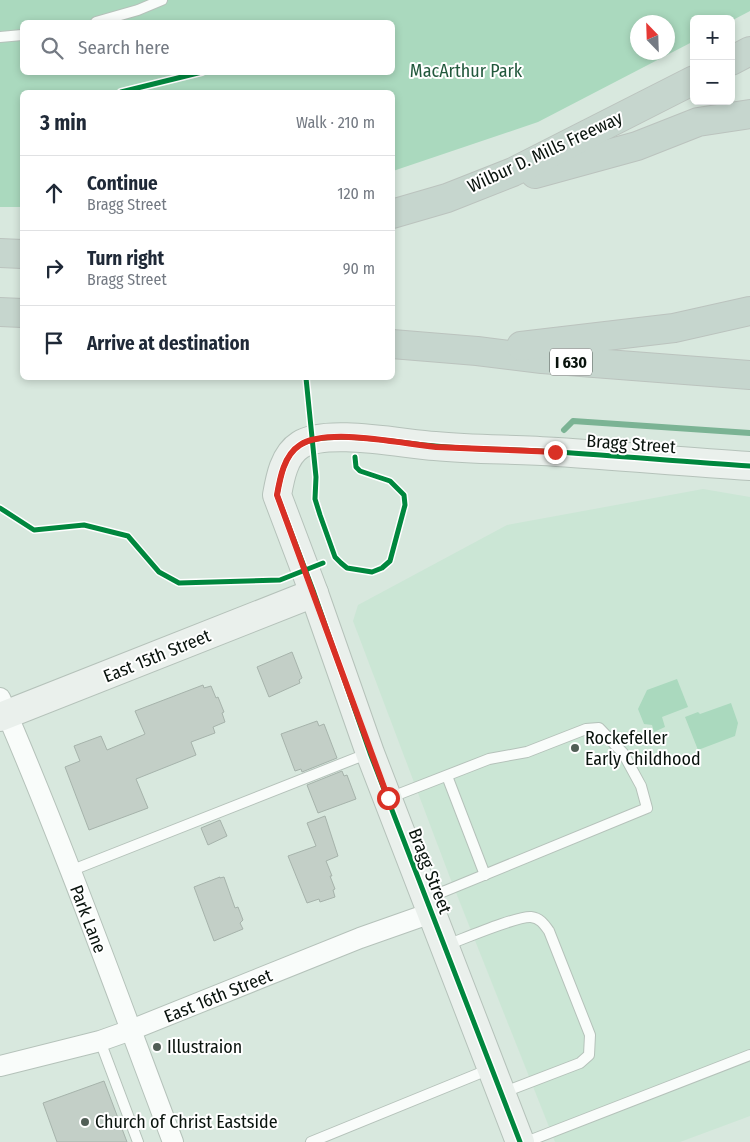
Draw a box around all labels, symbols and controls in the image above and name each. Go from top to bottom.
north arrow [630,15,675,60]
map controls [690,15,735,105]
button: + [690,15,735,60]
search box [20,20,395,75]
icon: search [38,34,66,62]
text: Search here [78,36,170,59]
park label: MacArthur Park [410,60,523,82]
button: − [690,60,735,105]
street label: Wilbur D. Mills Freeway [464,107,626,197]
text: 3 min [40,110,87,136]
text: Walk · 210 m [296,113,375,132]
text: Continue [87,172,158,195]
icon: ahead [40,179,68,207]
text: 120 m [337,184,375,203]
text: Bragg Street [87,195,167,214]
text: Turn right [87,247,164,270]
icon: right [40,254,68,282]
text: 90 m [343,259,375,278]
text: Bragg Street [87,270,167,289]
icon: arrive [40,329,68,357]
text: Arrive at destination [87,332,250,355]
road number: I 630 [550,348,592,376]
street label: Bragg Street [586,430,677,458]
route end [544,441,567,464]
street label: East 15th Street [100,624,214,688]
place label: Rockefeller Early Childhood [585,727,701,770]
marker: Rockefeller Early Childhood [569,742,581,754]
route start [377,787,400,810]
street label: Bragg Street [404,825,456,917]
street label: Park Lane [65,882,111,956]
street label: East 16th Street [161,964,275,1028]
place label: Illustraion [167,1036,242,1058]
marker: Illustraion [151,1041,163,1053]
place label: Church of Christ Eastside [95,1111,278,1133]
marker: Church of Christ Eastside [79,1116,91,1128]

